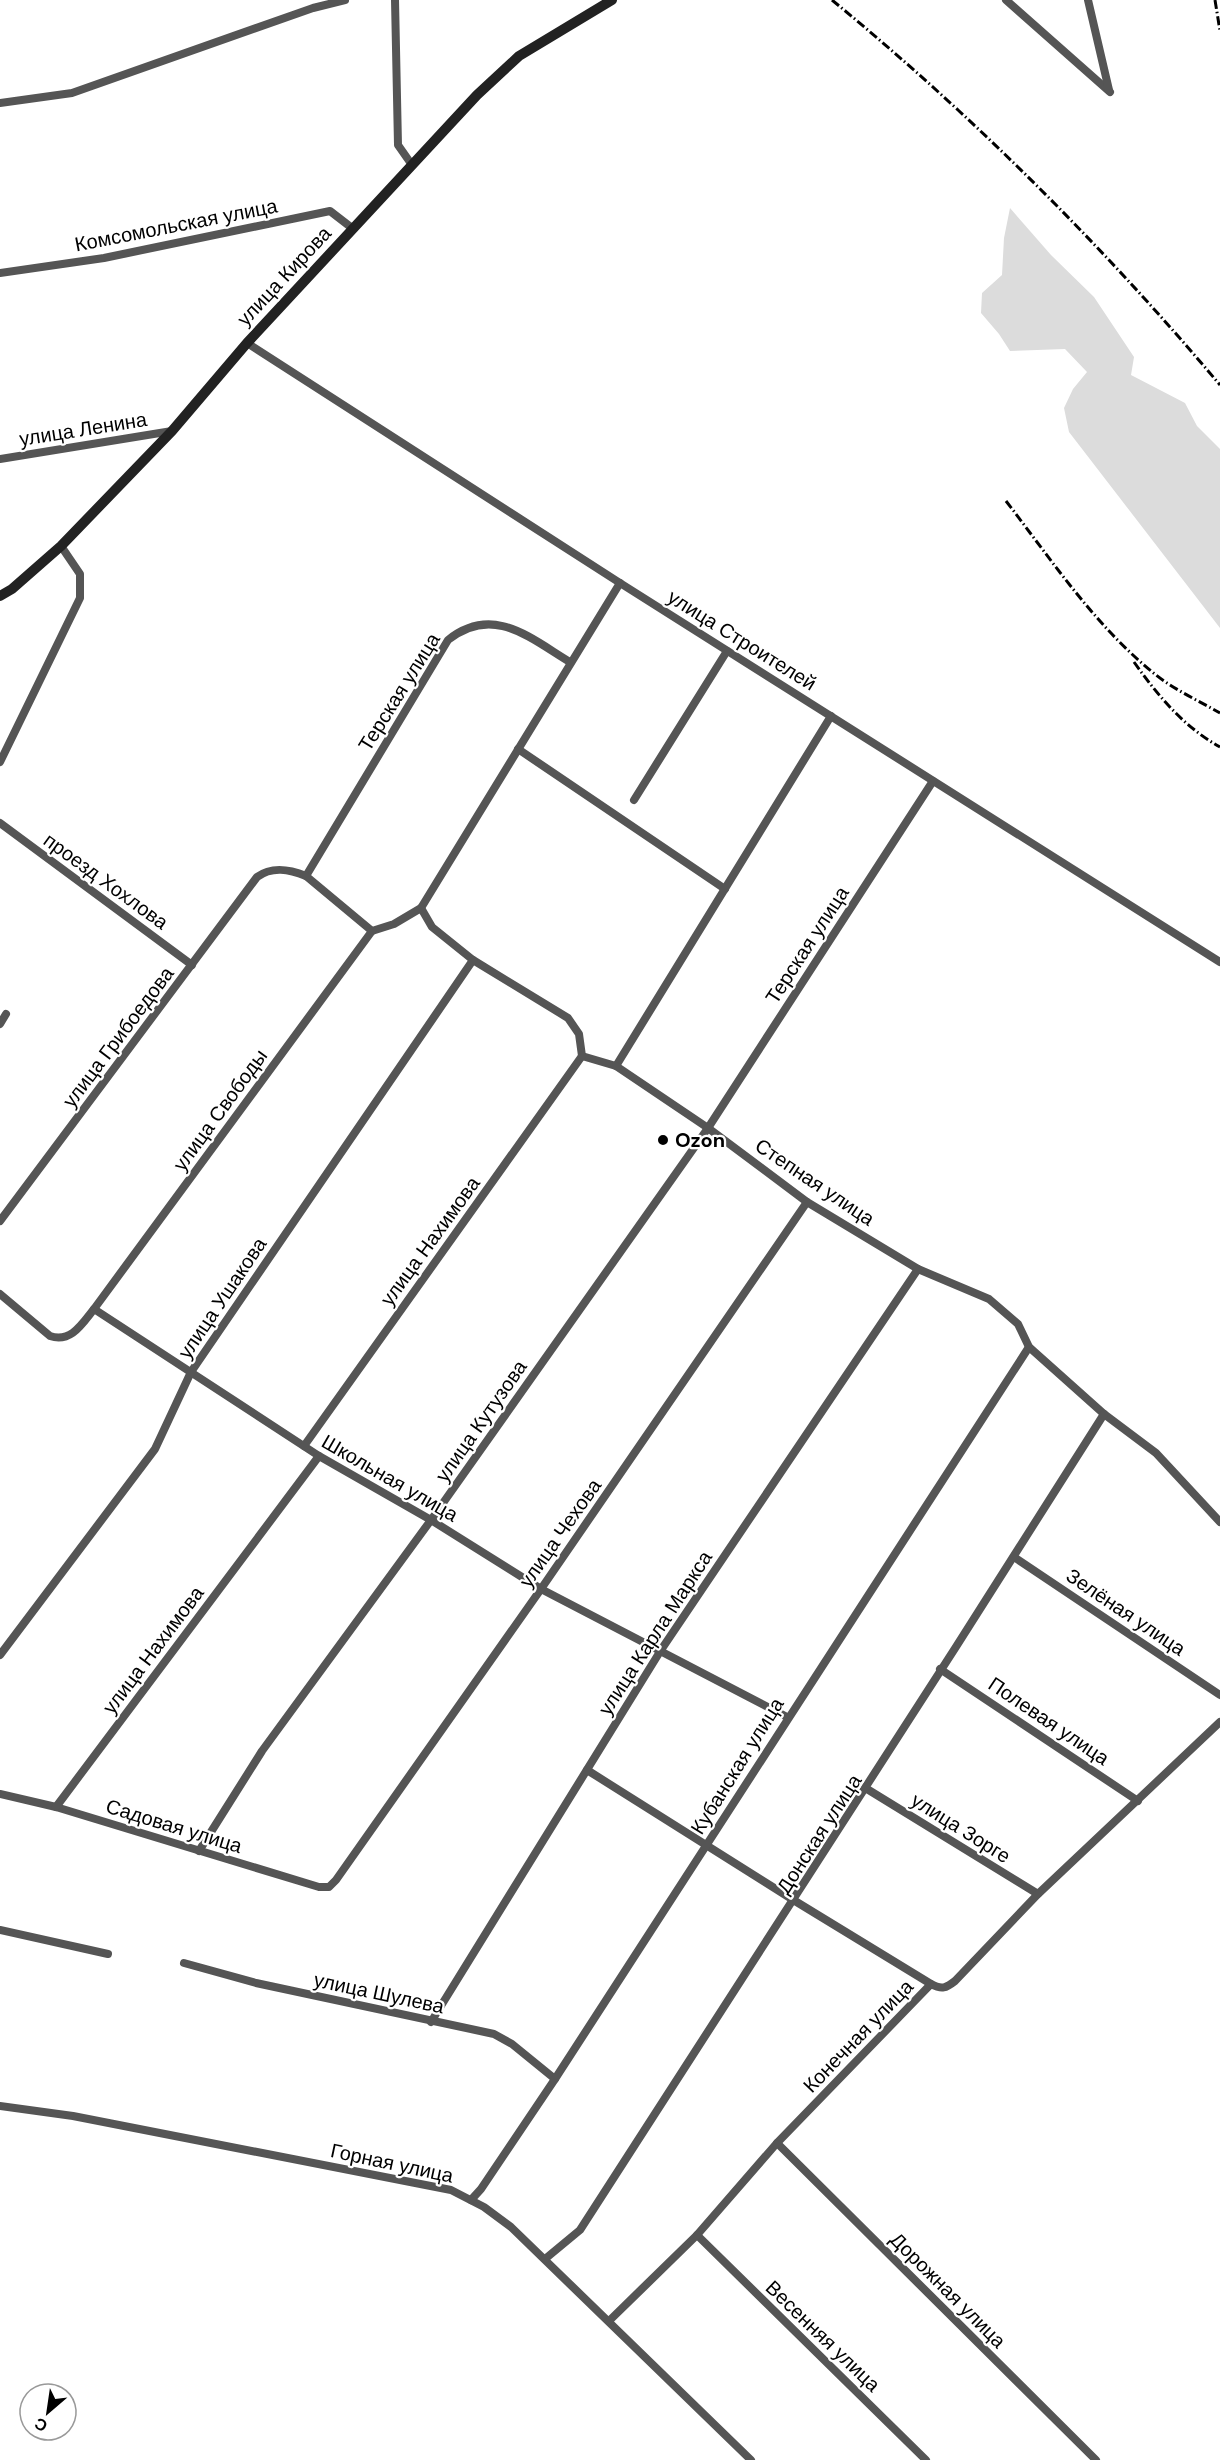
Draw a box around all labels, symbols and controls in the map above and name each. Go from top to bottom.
street label: Комсомольская улица [72,192,280,257]
street label: улица Кирова [231,220,337,331]
street label: улица Ленина [17,406,150,452]
street label: улица Строителей [663,584,821,696]
street label: Терская улица [352,627,446,756]
street label: проезд Хохлова [38,827,174,936]
street label: Терская улица [759,881,855,1009]
street label: улица Грибоедова [56,961,180,1113]
street label: улица Свободы [167,1044,273,1176]
place label: Ozon [675,1127,725,1153]
street label: Степная улица [750,1132,880,1232]
marker: Ozon [656,1133,670,1147]
street label: улица Нахимова [374,1171,486,1311]
street label: улица Ушакова [172,1232,273,1364]
street label: улица Кутузова [429,1354,533,1487]
street label: Школьная улица [317,1428,464,1528]
street label: улица Чехова [513,1473,607,1592]
street label: улица Карла Маркса [592,1545,718,1720]
street label: Зелёная улица [1061,1562,1191,1662]
street label: улица Нахимова [96,1580,210,1719]
street label: Полевая улица [983,1671,1115,1772]
street label: Кубанская улица [685,1692,790,1839]
street label: Донская улица [771,1769,868,1899]
street label: улица Зорге [906,1787,1016,1869]
street label: Садовая улица [103,1793,246,1859]
street label: улица Шулева [311,1967,447,2020]
street label: Конечная улица [797,1973,919,2098]
street label: Горная улица [328,2137,457,2189]
street label: Дорожная улица [885,2227,1012,2354]
street label: Весенняя улица [760,2275,886,2398]
north arrow [18,2382,78,2442]
text: С [30,2412,51,2437]

